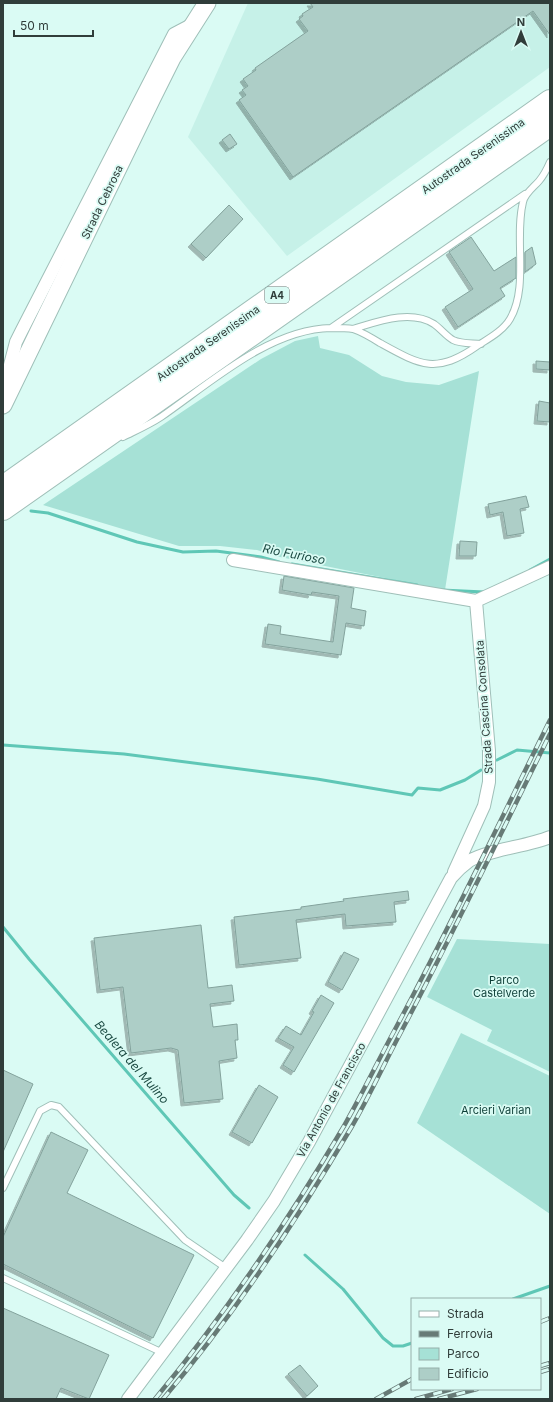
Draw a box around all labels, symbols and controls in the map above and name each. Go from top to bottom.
scale bar [14,12,93,38]
north arrow [501,12,541,52]
text: N [517,15,525,29]
text: 50 m [20,18,49,33]
street label: Autostrada Serenissima [419,115,527,197]
street label: Strada Cebrosa [78,163,126,241]
road number: A4 [265,287,289,303]
street label: Autostrada Serenissima [154,302,262,384]
water label: Rio Furioso [261,541,327,567]
street label: Strada Cascina Consolata [472,640,496,774]
park label: Parco Castelverde [473,973,535,1000]
water label: Bealera del Mulino [92,1017,172,1107]
street label: Via Antonio de Francisco [294,1040,369,1160]
park label: Arcieri Varian [461,1103,531,1117]
legend [411,1298,541,1390]
text: Strada [447,1306,484,1321]
text: Ferrovia [447,1326,493,1341]
text: Parco [447,1346,480,1361]
text: Edificio [447,1366,489,1381]

